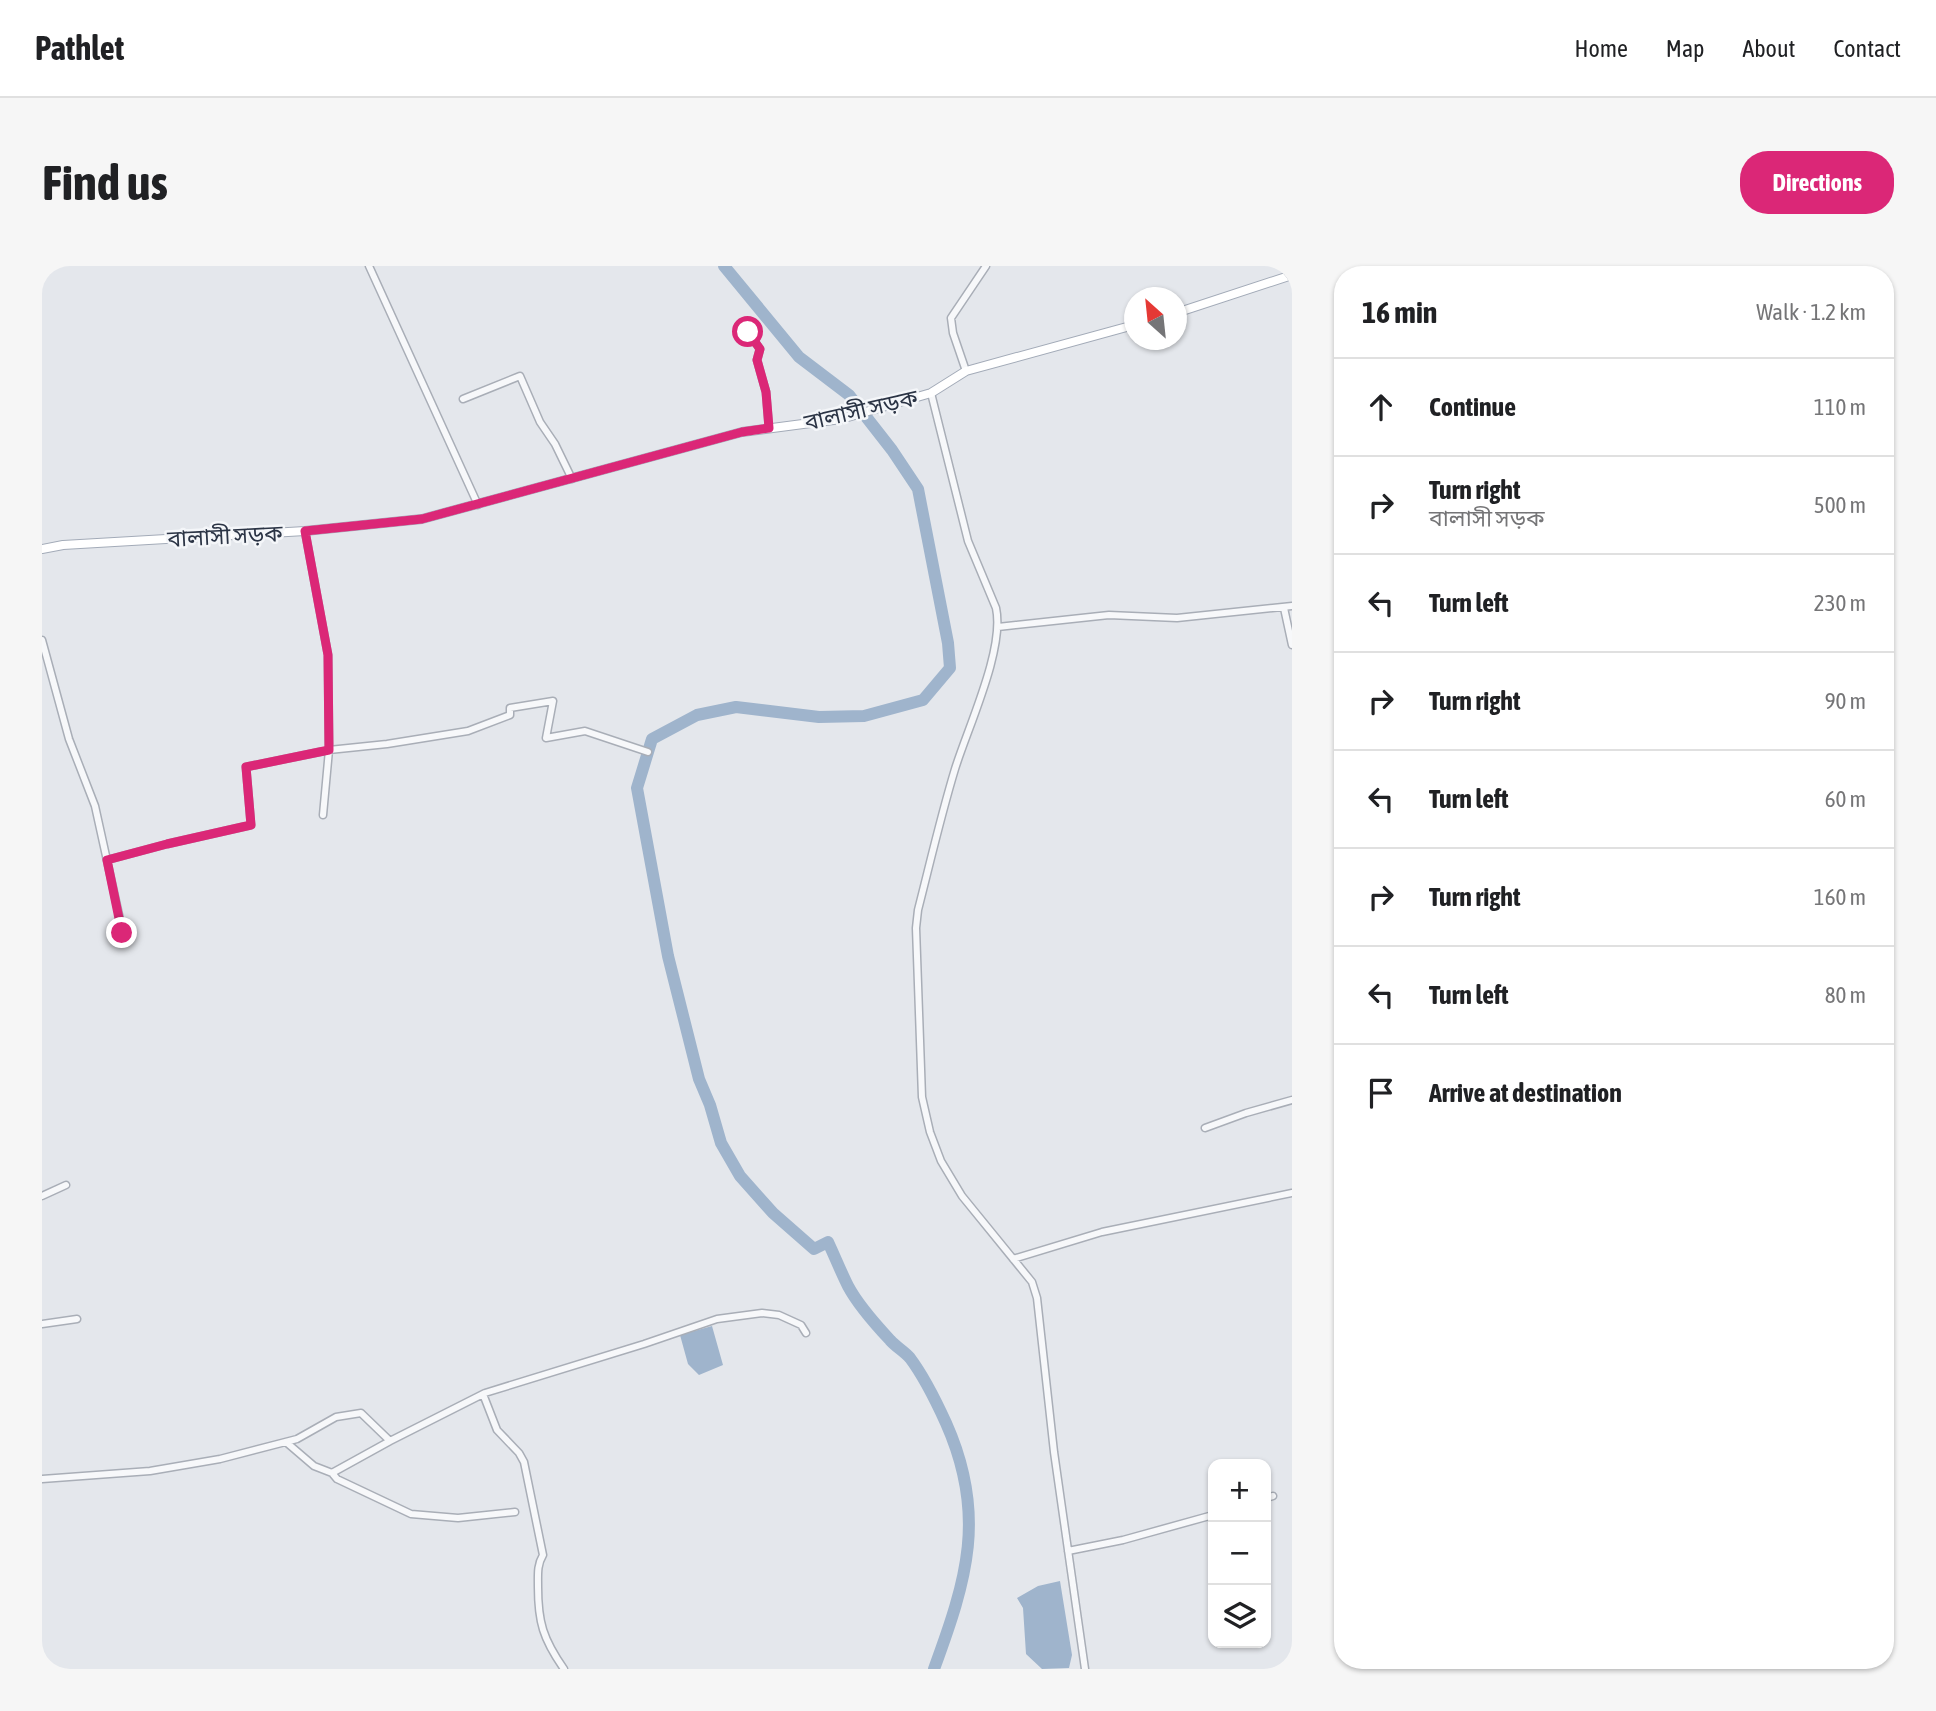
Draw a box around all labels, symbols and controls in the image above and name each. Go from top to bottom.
text: Pathlet [35,29,124,67]
text: Home [1574,35,1628,62]
text: Map [1666,35,1704,62]
text: About [1742,35,1795,62]
text: Contact [1833,35,1901,62]
button: Directions [1740,151,1894,214]
text: Find us [42,154,168,210]
north arrow [1124,287,1187,350]
text: 16 min [1362,295,1437,329]
text: Walk · 1.2 km [1756,299,1866,325]
route start [732,316,763,347]
street label: বালাসী সড়ক [801,384,921,436]
icon: ahead [1362,388,1400,426]
text: Continue [1429,392,1516,422]
text: 110 m [1814,394,1866,420]
text: Turn right [1429,475,1520,505]
icon: right [1362,486,1400,524]
text: 500 m [1814,492,1866,518]
text: বালাসী সড়ক [1429,505,1545,531]
street label: বালাসী সড়ক [166,520,284,552]
icon: left [1362,584,1400,622]
text: Turn left [1429,588,1509,618]
text: 230 m [1814,590,1866,616]
icon: right [1362,682,1400,720]
text: Turn right [1429,686,1520,716]
text: 90 m [1825,688,1866,714]
icon: left [1362,780,1400,818]
text: Turn left [1429,784,1509,814]
text: 60 m [1825,786,1866,812]
icon: right [1362,878,1400,916]
text: Turn right [1429,882,1520,912]
text: 160 m [1814,884,1866,910]
route end [106,917,137,948]
icon: left [1362,976,1400,1014]
text: Turn left [1429,980,1509,1010]
text: 80 m [1825,982,1866,1008]
icon: arrive [1362,1074,1400,1112]
text: Arrive at destination [1429,1078,1622,1108]
map controls [1208,1459,1271,1648]
button: + [1208,1459,1271,1522]
button: − [1208,1522,1271,1585]
button: layers [1208,1585,1271,1648]

